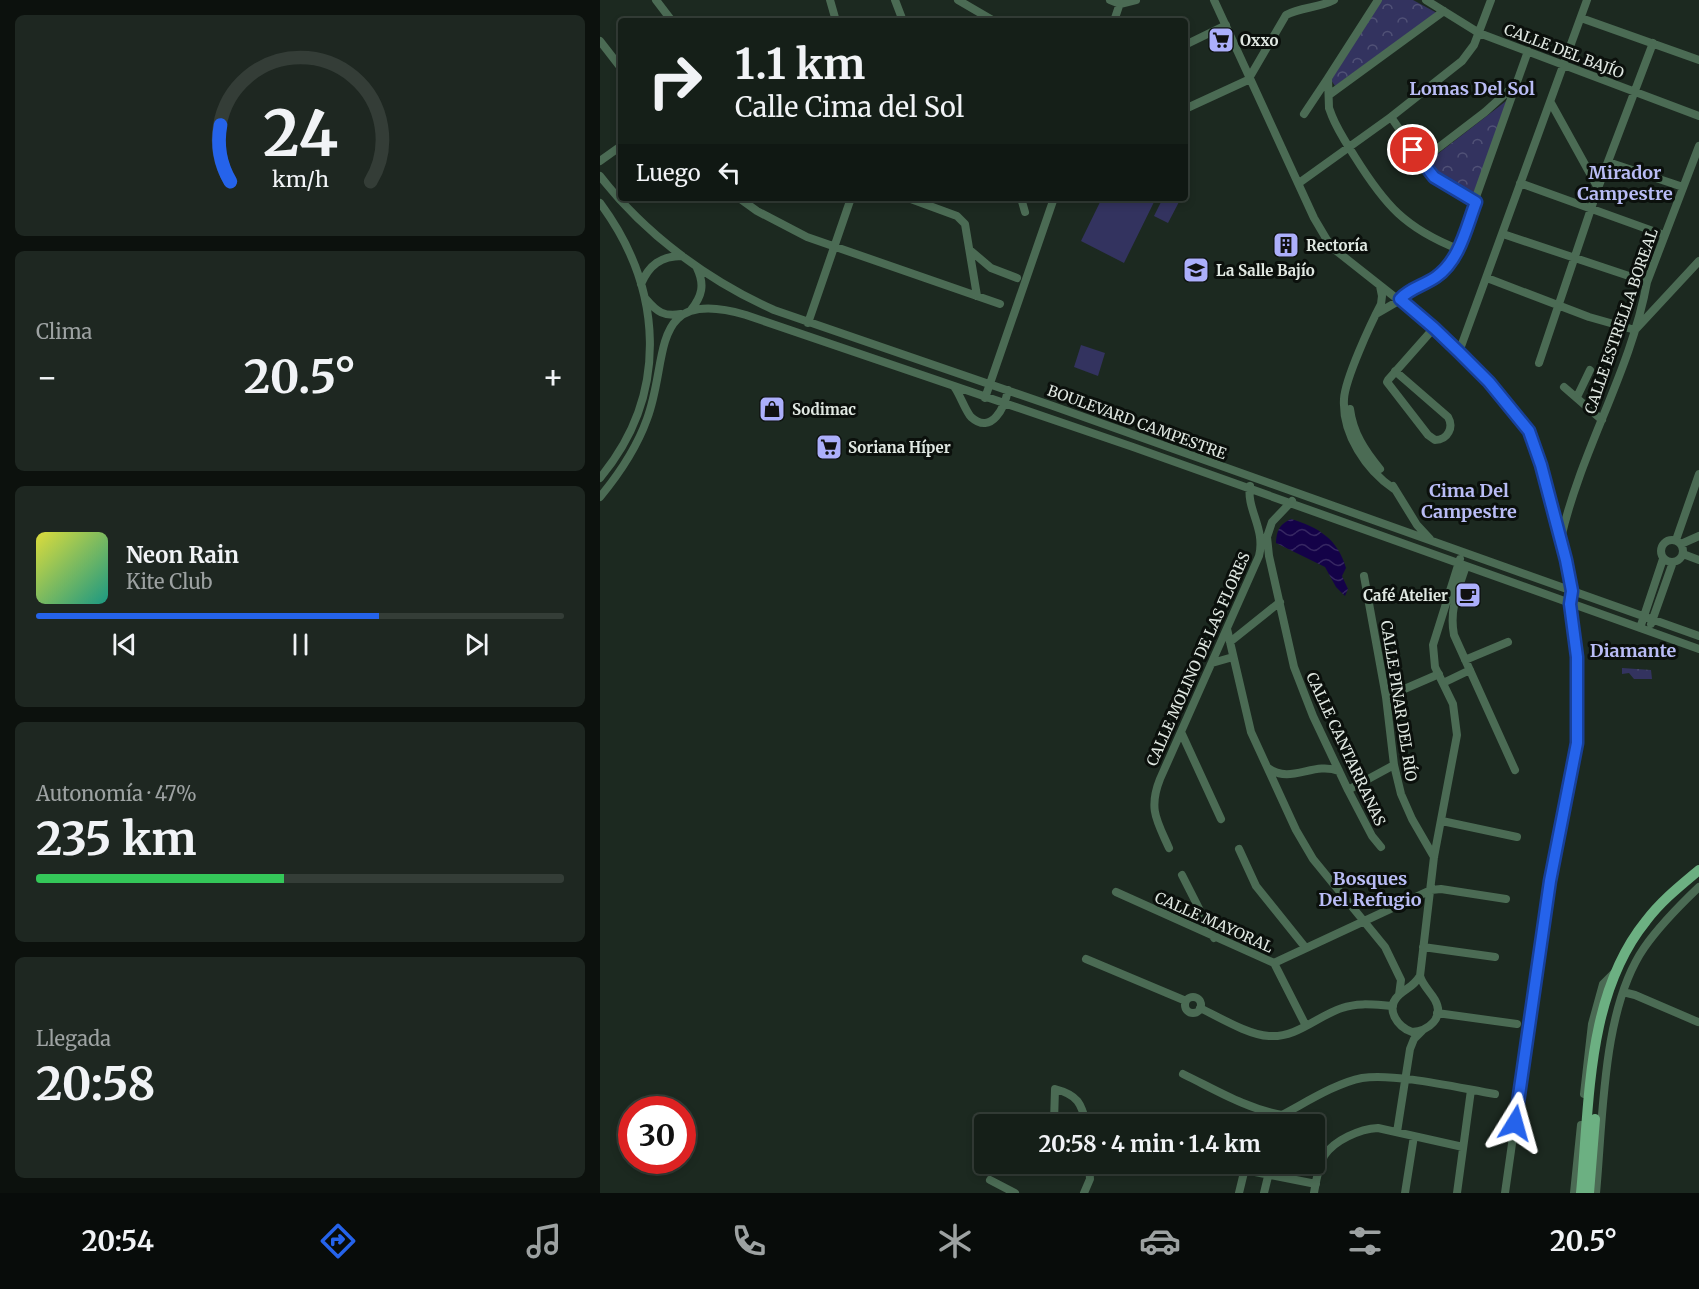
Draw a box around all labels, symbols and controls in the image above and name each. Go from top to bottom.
street label: CALLE DEL BAJÍO [1501,18,1627,83]
supermarket icon: Oxxo [1206,25,1236,55]
place label: Oxxo [1240,31,1279,50]
text: 1.1 km [735,38,865,90]
icon: right [636,42,714,120]
district label: Lomas Del Sol [1409,77,1535,100]
text: Calle Cima del Sol [735,90,964,124]
text: 24 [262,95,338,173]
pin [1387,124,1438,175]
icon: arrive [1396,133,1429,166]
icon: left [713,156,746,189]
text: Luego [636,159,701,187]
district label: Mirador Campestre [1577,161,1673,205]
text: km/h [272,167,328,194]
street label: CALLE ESTRELLA BOREAL [1580,225,1662,416]
building icon: Rectoría [1271,230,1301,260]
place label: Rectoría [1306,236,1368,255]
school or university icon: La Salle Bajío [1181,255,1211,285]
place label: La Salle Bajío [1216,261,1315,280]
text: Clima [36,319,92,344]
text: 20.5° [244,349,356,405]
text: − [36,357,58,398]
text: + [542,357,564,398]
street label: BOULEVARD CAMPESTRE [1045,381,1230,463]
shop icon: Sodimac [757,394,787,424]
place label: Sodimac [792,400,856,419]
supermarket icon: Soriana Híper [814,432,844,462]
place label: Soriana Híper [848,438,951,457]
district label: Cima Del Campestre [1421,479,1517,523]
text: Neon Rain [126,541,239,569]
street label: CALLE MOLINO DE LAS FLORES [1142,549,1254,769]
text: Kite Club [126,569,212,594]
cafe icon: Café Atelier [1453,580,1483,610]
place label: Café Atelier [1363,586,1448,605]
street label: CALLE PINAR DEL RÍO [1377,619,1422,783]
icon: previous [108,628,141,661]
icon: pause [284,628,317,661]
icon: next [460,628,493,661]
district label: Diamante [1590,639,1677,662]
street label: CALLE CANTARRANAS [1302,669,1390,829]
text: Autonomía · 47% [36,781,197,806]
text: 235 km [36,811,197,867]
district label: Bosques Del Refugio [1318,867,1422,911]
street label: CALLE MAYORAL [1152,887,1277,957]
text: Llegada [36,1026,111,1051]
text: 20:58 [36,1056,155,1112]
position arrow [1483,1091,1547,1155]
speed limit sign: 30 [618,1096,696,1174]
text: 20:58 · 4 min · 1.4 km [1038,1130,1261,1158]
icon: directions [317,1220,359,1262]
icon: music [523,1220,565,1262]
icon: phone [728,1220,770,1262]
icon: climate [934,1220,976,1262]
icon: car [1139,1220,1181,1262]
icon: filters [1344,1220,1386,1262]
text: 20:54 [82,1224,154,1258]
text: 20.5° [1550,1224,1617,1258]

